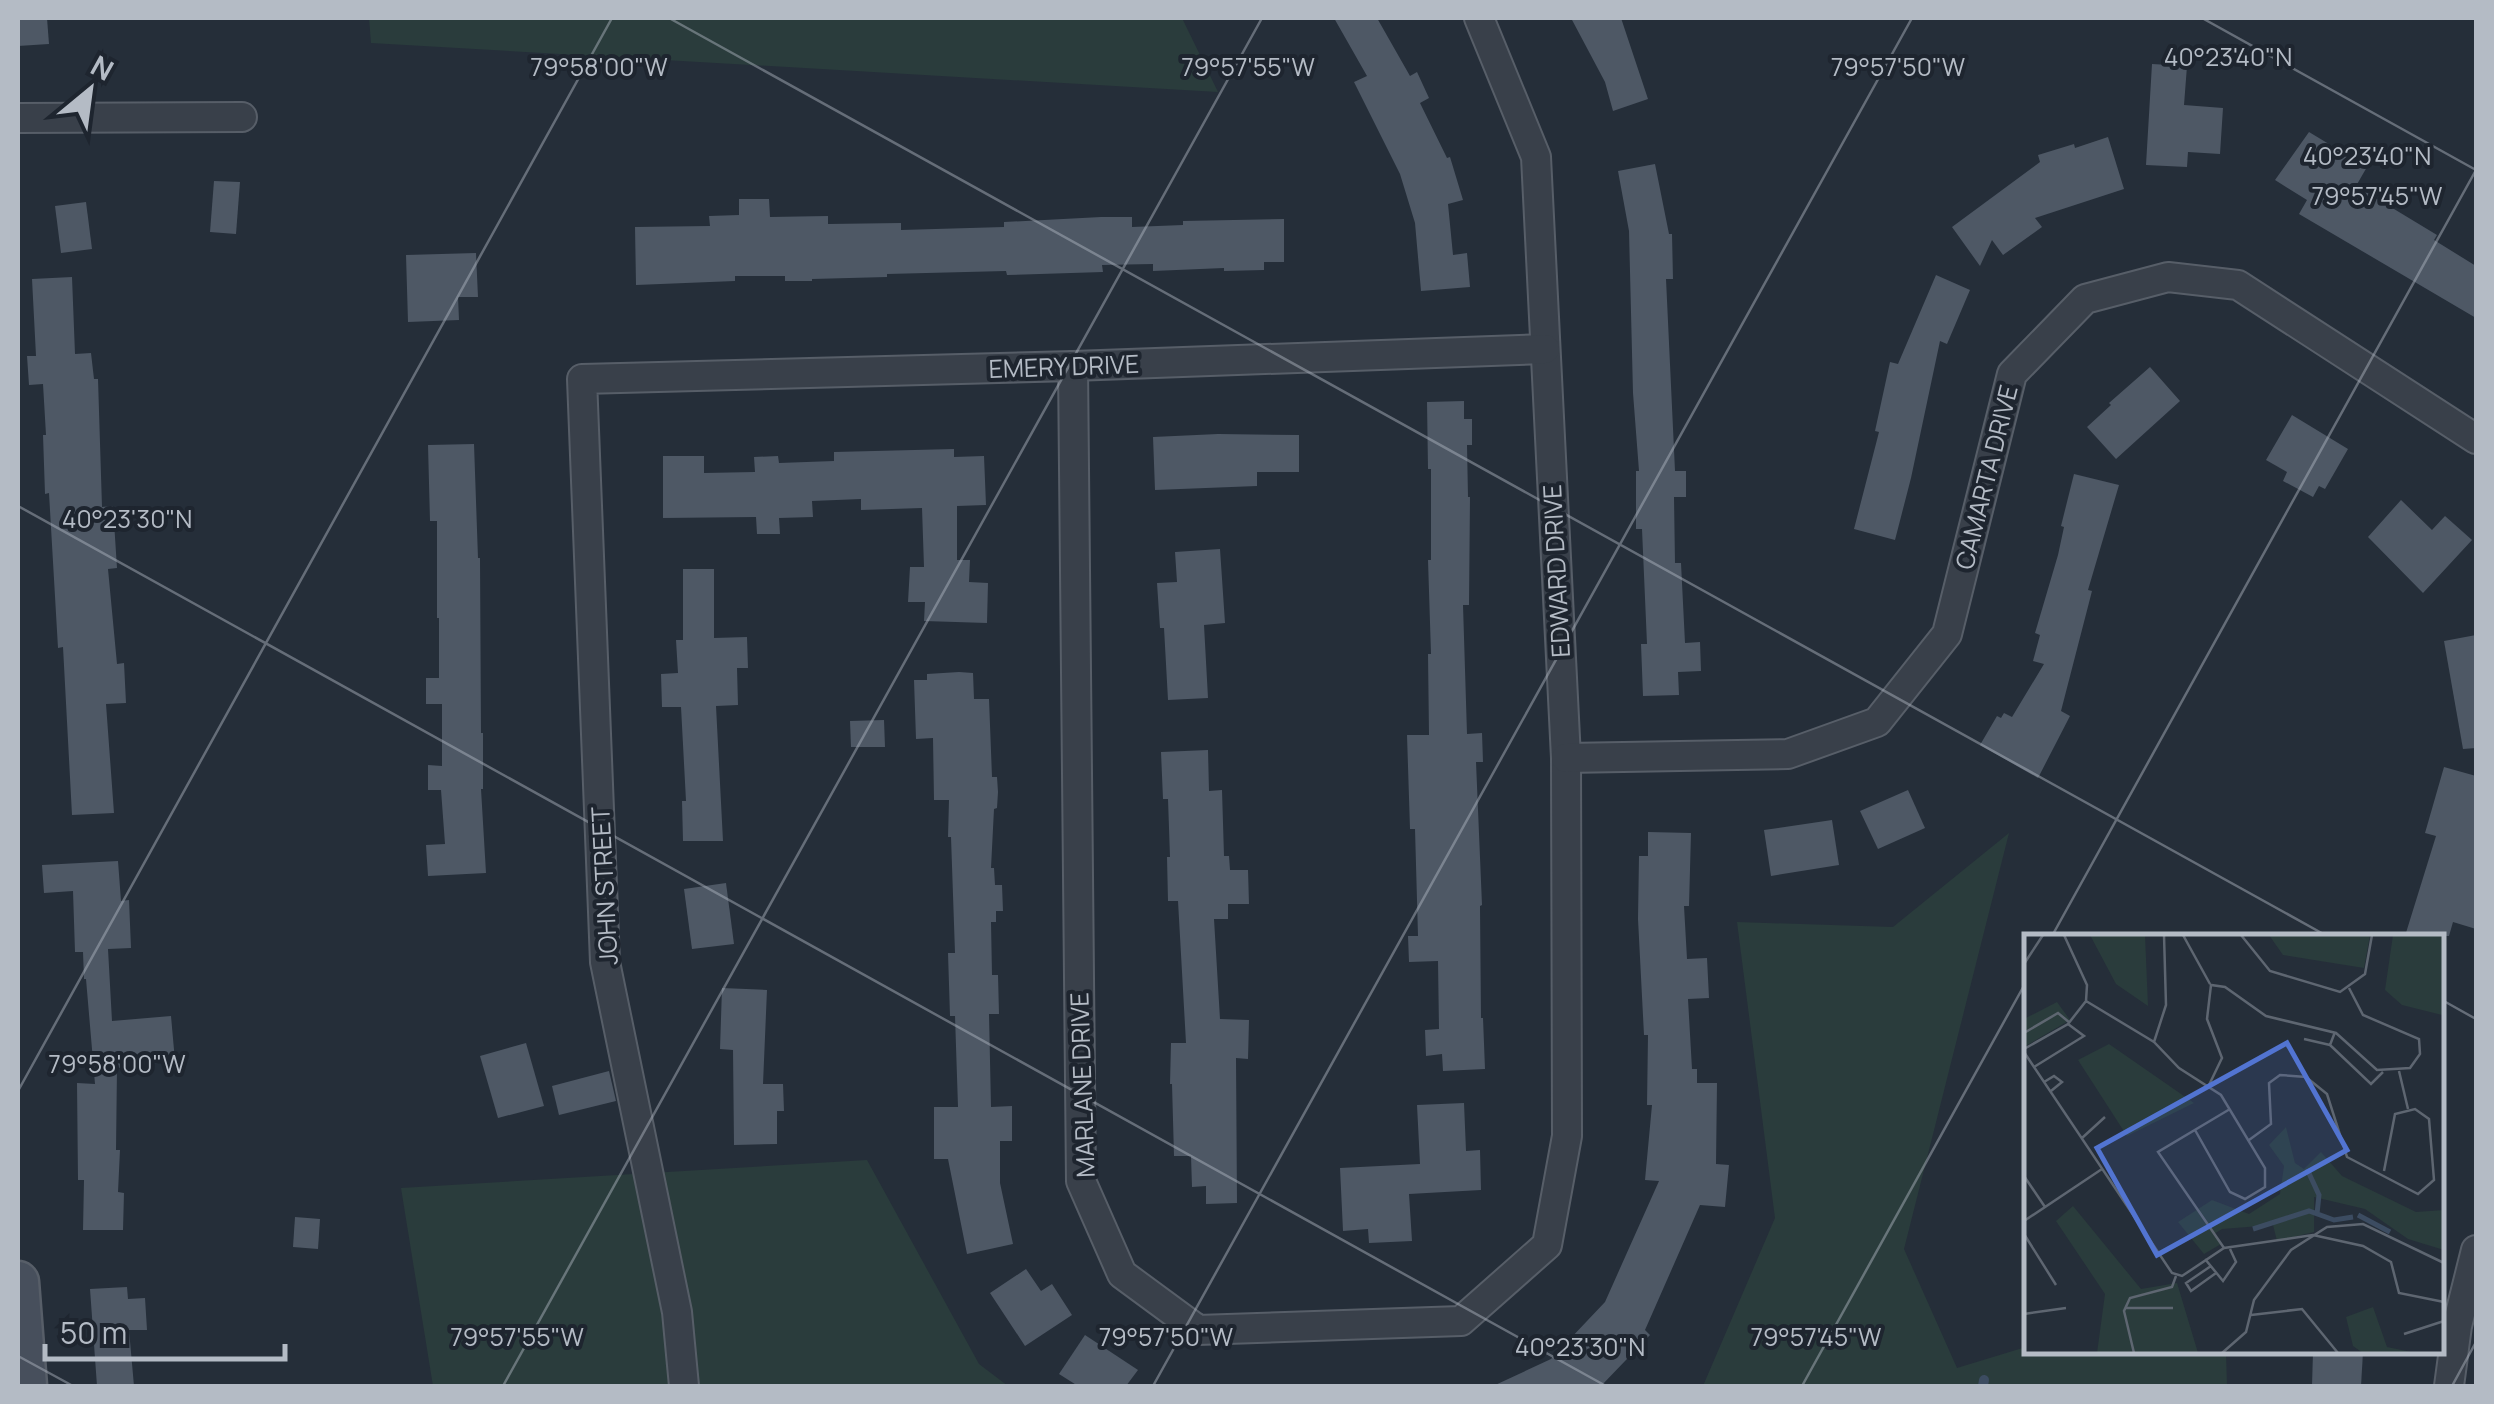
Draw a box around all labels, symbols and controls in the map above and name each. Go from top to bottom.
text: 40°23'40"N [2164,39,2292,74]
north arrow [40,40,140,140]
text: N [85,46,121,89]
text: 79°58'00"W [530,49,668,84]
text: 79°57'55"W [1181,49,1315,84]
text: 79°57'50"W [1831,49,1965,84]
text: 40°23'40"N [2303,138,2431,173]
text: 79°57'45"W [2311,178,2443,213]
street label: EMERY DRIVE [988,346,1140,386]
street label: CAMARTA DRIVE [1946,381,2026,573]
street label: EDWARD DRIVE [1534,484,1578,658]
text: 40°23'30"N [62,501,192,536]
street label: JOHN STREET [582,806,626,966]
inset map [2024,934,2444,1354]
street label: MARLANE DRIVE [1061,992,1103,1178]
text: 79°58'00"W [48,1046,186,1081]
scale bar [45,1299,285,1361]
text: 50 m [60,1312,127,1353]
text: 79°57'55"W [450,1319,584,1354]
text: 79°57'50"W [1099,1319,1233,1354]
text: 79°57'45"W [1750,1319,1882,1354]
text: 40°23'30"N [1515,1329,1645,1364]

